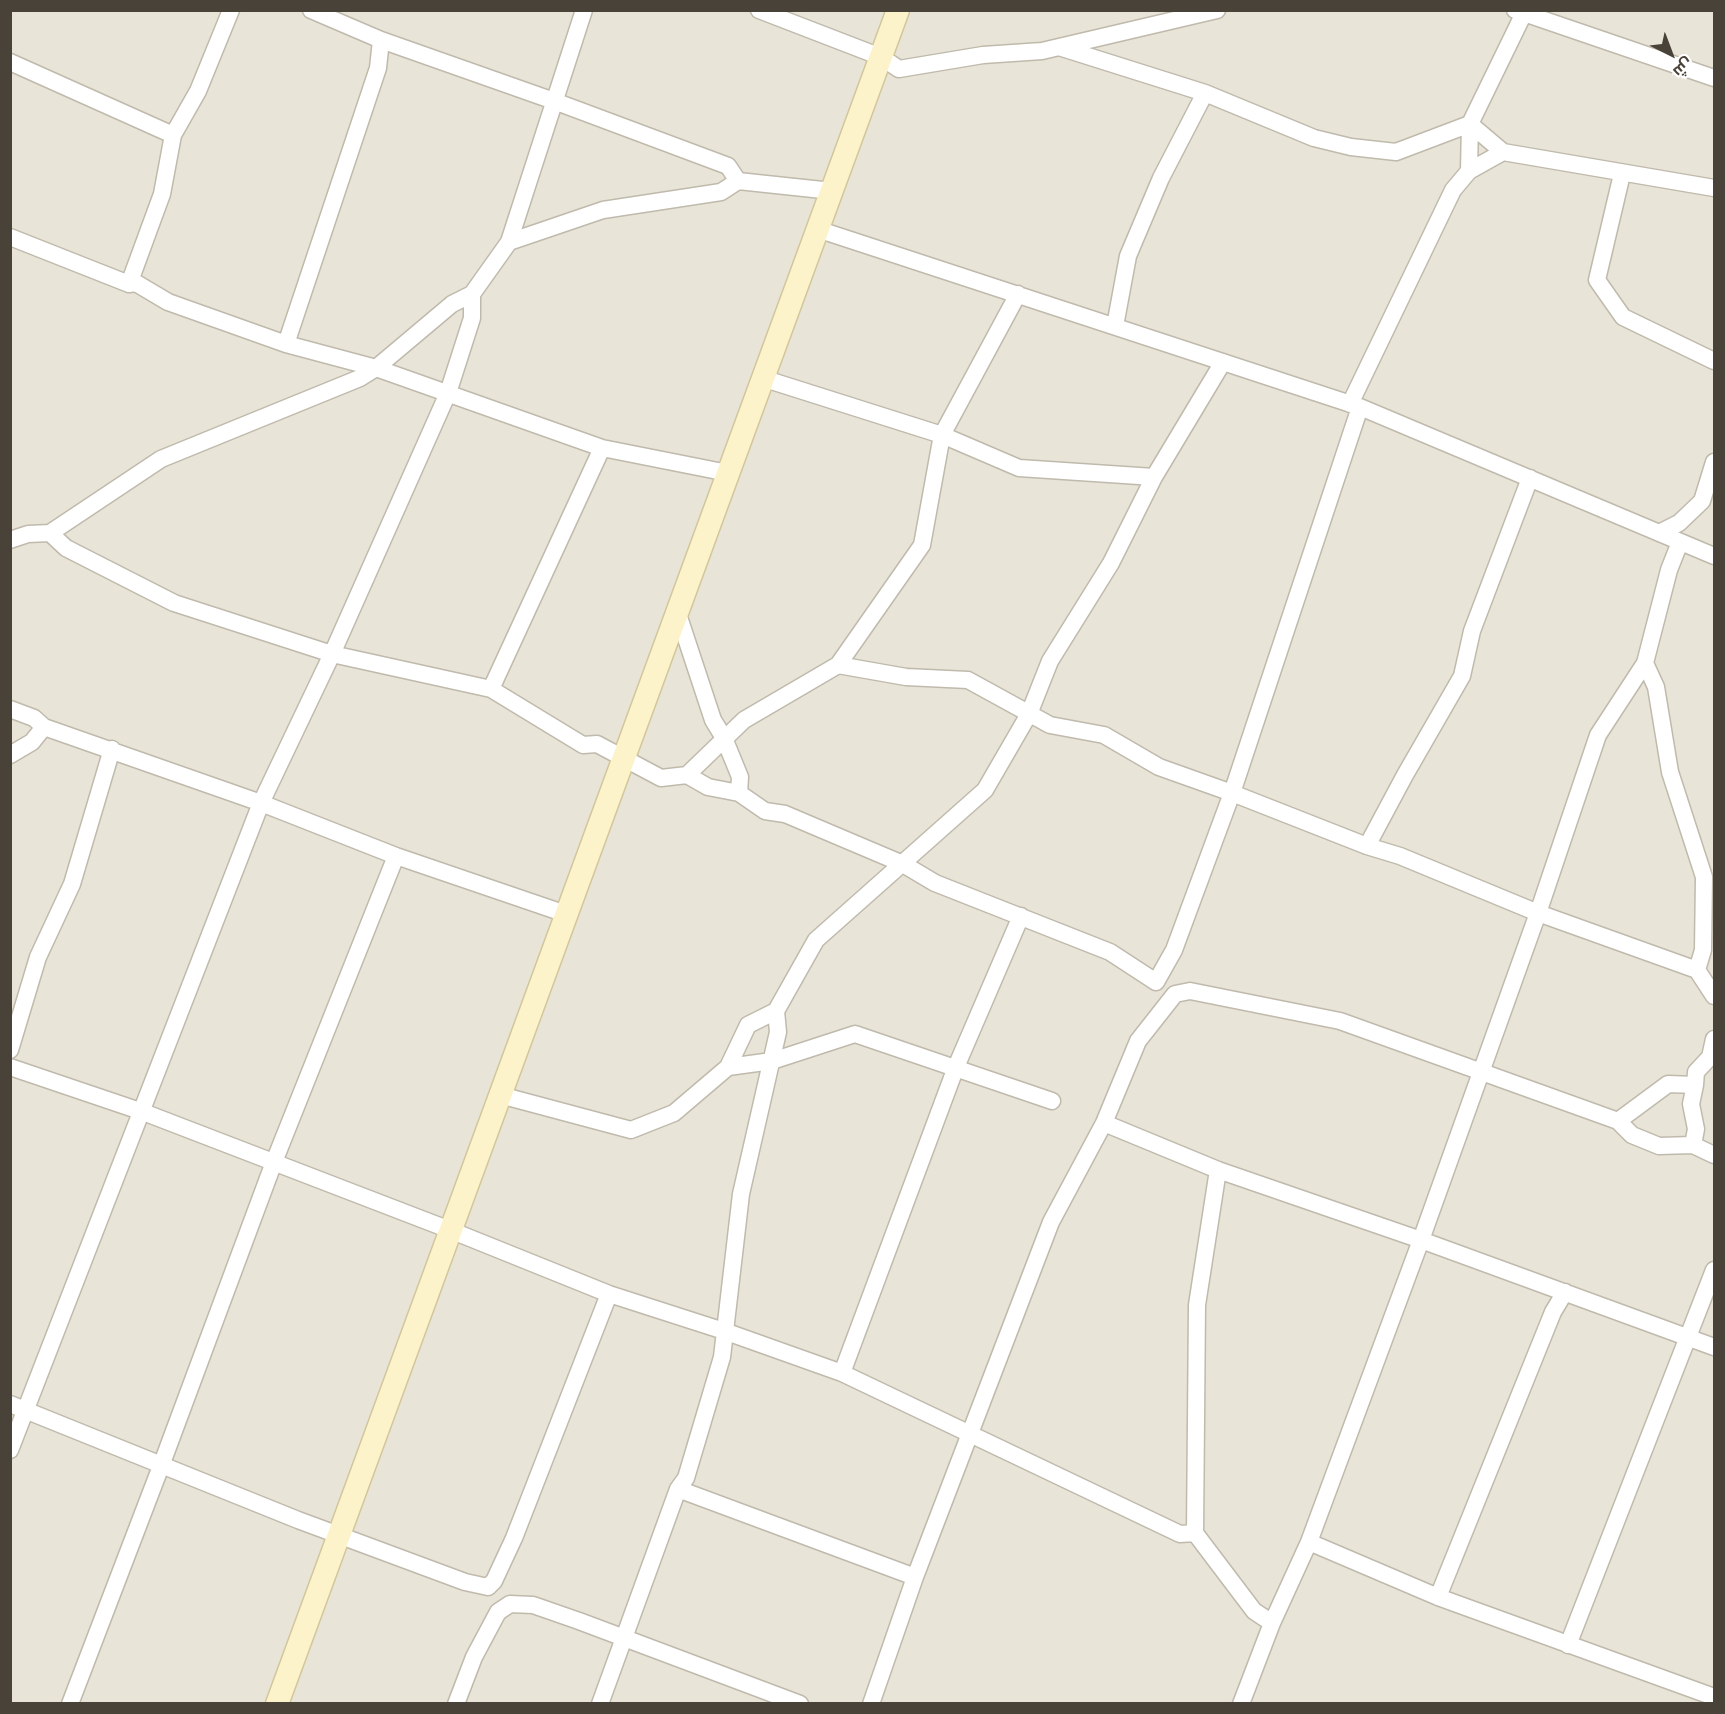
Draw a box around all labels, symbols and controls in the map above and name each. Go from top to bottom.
north arrow [1641,24,1701,84]
text: ش [1670,55,1697,81]

